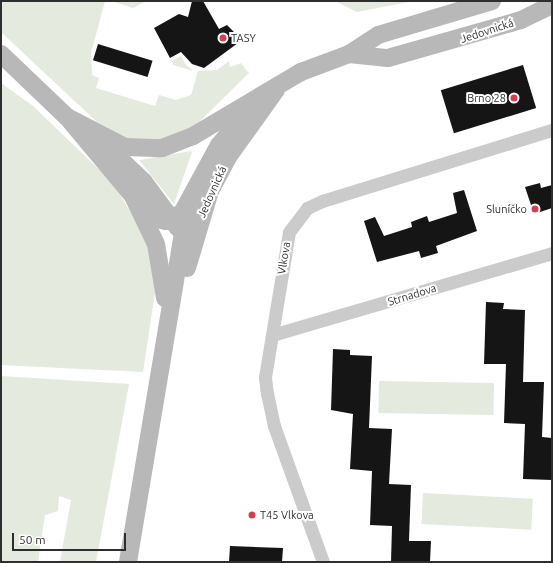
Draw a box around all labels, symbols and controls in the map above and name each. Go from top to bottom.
street label: Jedovnická [459,16,515,46]
place label: TASY [231,31,256,45]
marker: TASY [218,33,228,43]
place label: Brno 28 [467,91,506,105]
marker: Brno 28 [509,93,519,103]
street label: Jedovnická [195,164,229,220]
place label: Sluníčko [486,202,527,216]
marker: Sluníčko [530,204,540,214]
street label: Vlkova [275,241,293,275]
street label: Strnadova [386,281,438,309]
place label: T45 Vlkova [260,508,314,522]
marker: T45 Vlkova [247,510,257,520]
scale bar [14,525,128,551]
text: 50 m [19,533,46,546]

